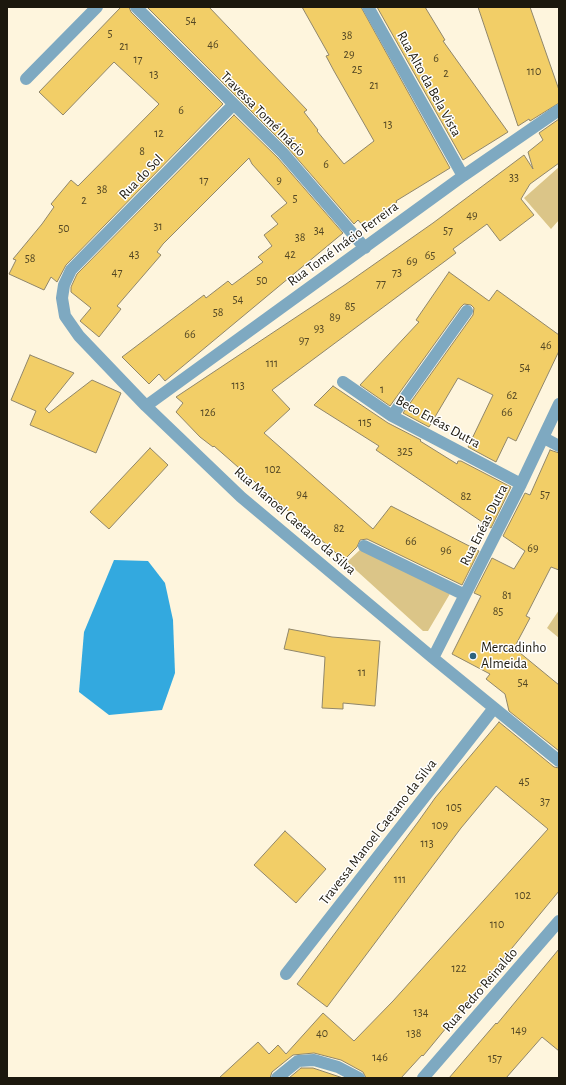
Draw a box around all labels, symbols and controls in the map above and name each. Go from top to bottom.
house number: 54 [186,13,196,27]
house number: 5 [107,26,113,40]
house number: 38 [342,28,352,42]
street label: Rua Alto da Bela Vista [393,28,465,140]
house number: 46 [207,37,219,51]
house number: 21 [119,39,129,53]
house number: 29 [343,47,355,61]
house number: 6 [433,51,439,65]
house number: 17 [133,52,143,66]
house number: 25 [352,62,362,76]
house number: 110 [527,64,541,78]
house number: 2 [443,66,449,80]
house number: 13 [149,67,159,81]
street label: Travessa Tomé Inácio [217,68,309,160]
house number: 21 [369,78,379,92]
house number: 6 [178,103,184,117]
house number: 13 [383,117,393,131]
house number: 12 [154,126,164,140]
house number: 8 [139,144,145,158]
street label: Rua do Sol [115,151,167,203]
house number: 6 [323,157,329,171]
house number: 33 [509,170,519,184]
house number: 17 [199,173,209,187]
house number: 9 [276,173,282,187]
house number: 38 [97,182,107,196]
house number: 5 [292,191,298,205]
house number: 2 [81,193,87,207]
street label: Rua Tomé Inácio Ferreira [284,198,402,290]
house number: 49 [466,208,478,222]
house number: 31 [153,219,163,233]
house number: 50 [58,221,70,235]
house number: 34 [314,223,324,237]
house number: 57 [443,223,453,237]
house number: 38 [295,230,305,244]
house number: 43 [129,247,139,261]
house number: 42 [284,247,296,261]
house number: 65 [425,248,435,262]
house number: 58 [25,251,35,265]
house number: 69 [406,254,418,268]
house number: 47 [112,265,122,279]
house number: 73 [392,265,402,279]
house number: 50 [256,273,268,287]
house number: 77 [376,276,386,290]
house number: 54 [233,292,243,306]
house number: 85 [345,299,355,313]
house number: 58 [213,305,223,319]
house number: 89 [329,310,341,324]
house number: 93 [314,321,324,335]
house number: 66 [184,327,196,341]
house number: 97 [299,333,309,347]
house number: 46 [540,338,552,352]
house number: 111 [266,356,278,370]
house number: 54 [520,360,530,374]
house number: 113 [231,378,245,392]
house number: 1 [380,382,384,396]
house number: 62 [506,388,518,402]
street label: Beco Enéas Dutra [393,392,483,452]
house number: 126 [200,405,216,419]
house number: 66 [501,405,513,419]
house number: 115 [358,415,372,429]
house number: 325 [397,444,413,458]
house number: 102 [265,462,281,476]
street label: Rua Manoel Caetano da Silva [231,463,359,579]
street label: Rua Enéas Dutra [456,481,512,569]
house number: 94 [296,487,308,501]
house number: 57 [540,487,550,501]
house number: 82 [460,489,472,503]
house number: 82 [333,521,345,535]
house number: 66 [405,534,417,548]
house number: 69 [527,541,539,555]
house number: 96 [440,543,452,557]
house number: 81 [502,588,512,602]
house number: 85 [493,604,503,618]
place label: Mercadinho Almeida [481,640,546,672]
marker: Mercadinho Almeida [468,651,478,661]
house number: 11 [358,665,366,679]
house number: 54 [518,675,528,689]
street label: Travessa Manoel Caetano da Silva [316,756,440,908]
house number: 45 [519,774,529,788]
house number: 37 [540,794,550,808]
house number: 105 [446,800,462,814]
house number: 109 [432,818,448,832]
house number: 113 [420,836,434,850]
house number: 111 [394,872,406,886]
house number: 102 [515,888,531,902]
house number: 110 [490,917,504,931]
street label: Rua Pedro Reinaldo [439,945,521,1035]
house number: 122 [451,961,467,975]
house number: 134 [414,1005,428,1019]
house number: 149 [511,1023,527,1037]
house number: 40 [316,1026,328,1040]
house number: 138 [407,1026,421,1040]
house number: 146 [372,1050,388,1064]
house number: 157 [488,1051,502,1065]

